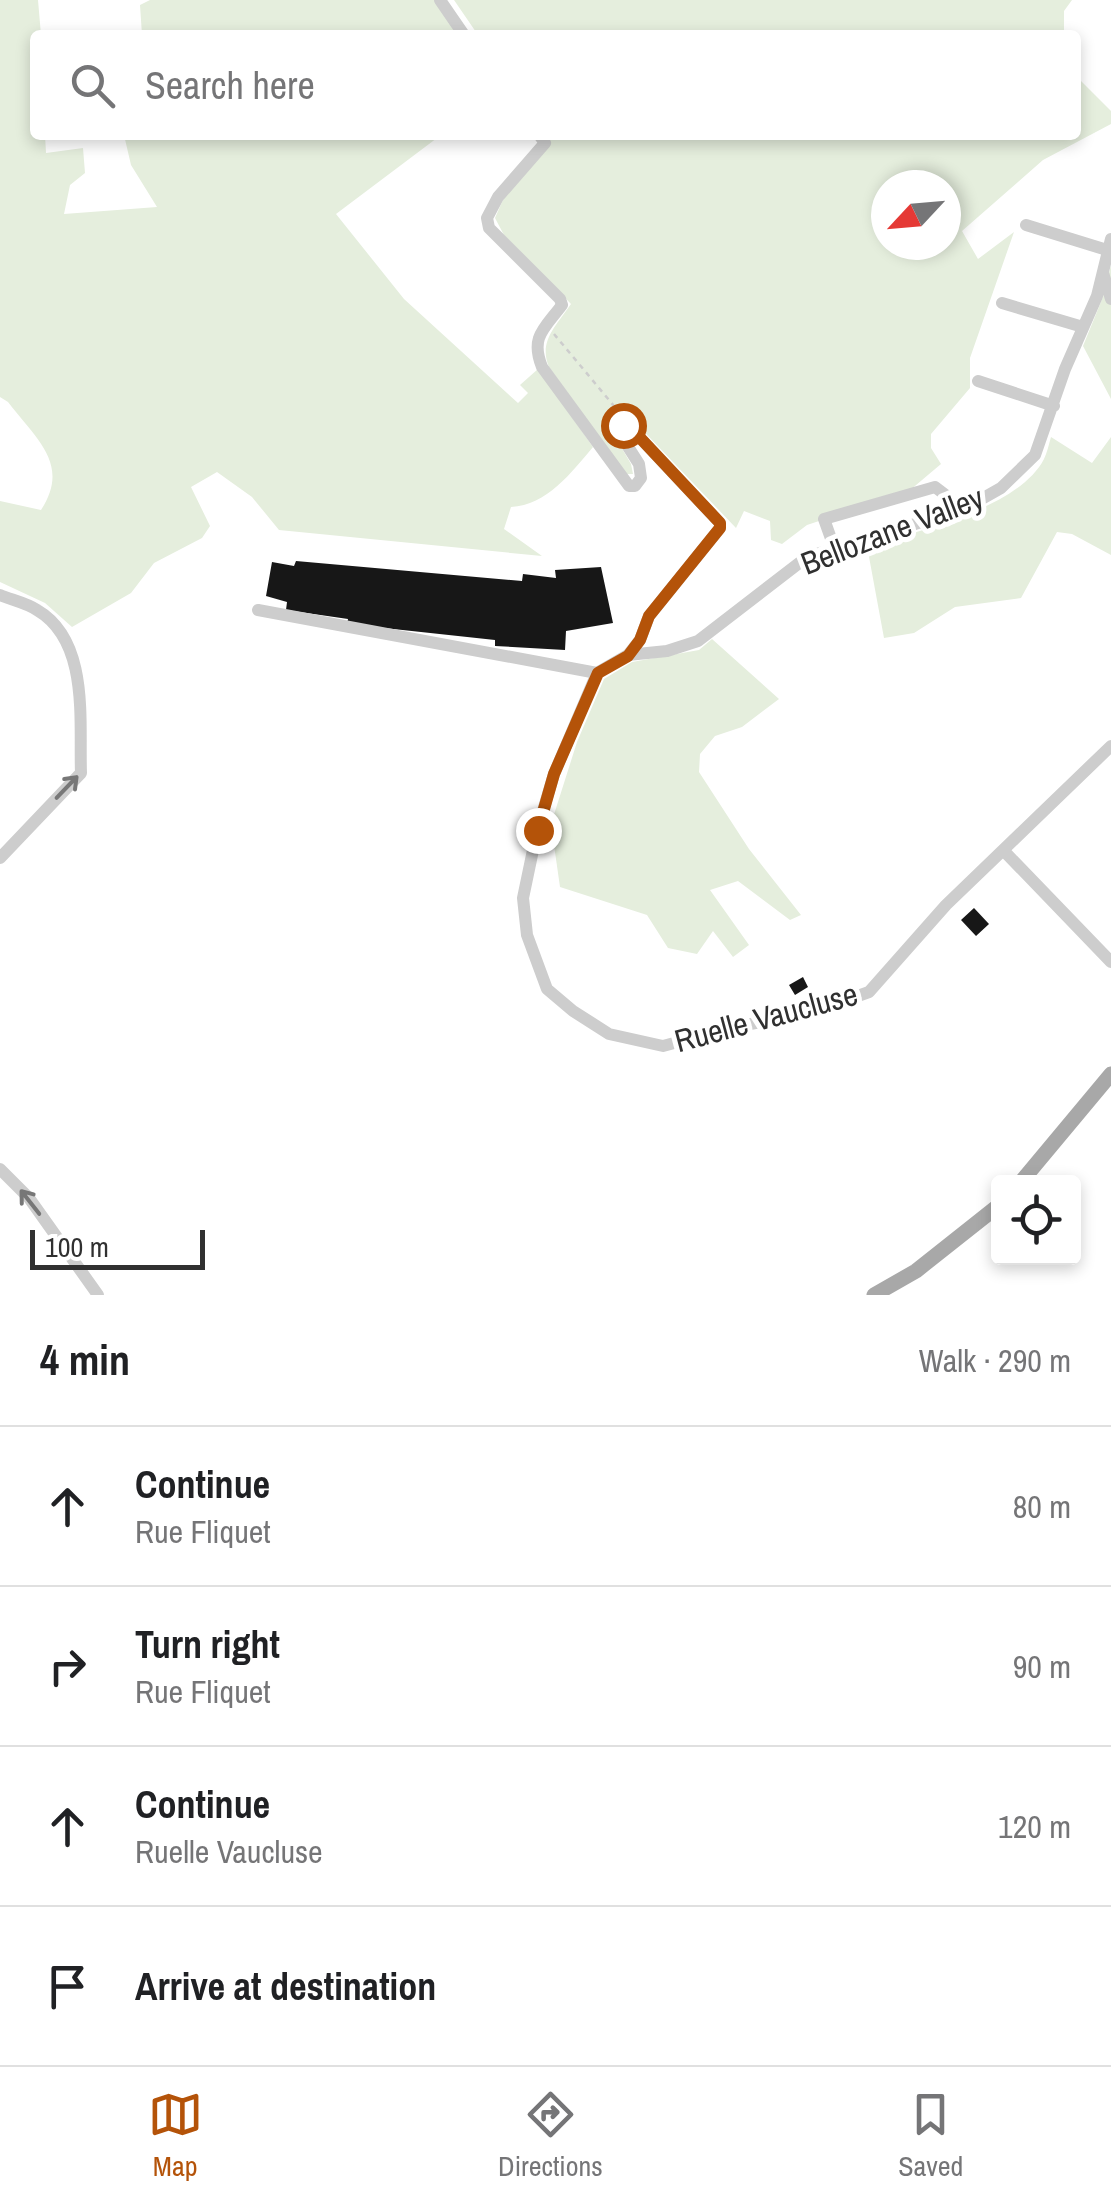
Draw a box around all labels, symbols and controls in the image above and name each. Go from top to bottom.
search box [30,30,1081,140]
icon: search [65,58,120,113]
text: Search here [145,60,315,111]
north arrow [871,170,961,260]
route start [601,403,647,449]
street label: Bellozane Valley [795,476,989,584]
one-way arrow [55,775,78,800]
route end [516,808,562,854]
street label: Ruelle Vaucluse [670,972,862,1062]
map controls [991,1175,1081,1265]
button: locate [991,1175,1081,1265]
one-way arrow [20,1189,41,1216]
scale bar [30,1225,205,1270]
text: 100 m [45,1228,109,1266]
text: 4 min [40,1332,130,1388]
text: Walk · 290 m [919,1339,1071,1382]
text: Continue [135,1459,270,1510]
icon: ahead [40,1479,95,1534]
text: 80 m [1013,1485,1071,1528]
text: Rue Fliquet [135,1510,271,1553]
text: Turn right [135,1619,280,1670]
icon: right [40,1639,95,1694]
text: 90 m [1013,1645,1071,1688]
text: Rue Fliquet [135,1670,271,1713]
text: Continue [135,1779,270,1830]
icon: ahead [40,1799,95,1854]
text: 120 m [998,1805,1071,1848]
text: Ruelle Vaucluse [135,1830,323,1873]
icon: arrive [40,1959,95,2014]
text: Arrive at destination [135,1961,436,2012]
tab: Map [148,2087,203,2185]
tab: Directions [498,2087,603,2185]
tab: Saved [898,2087,963,2185]

